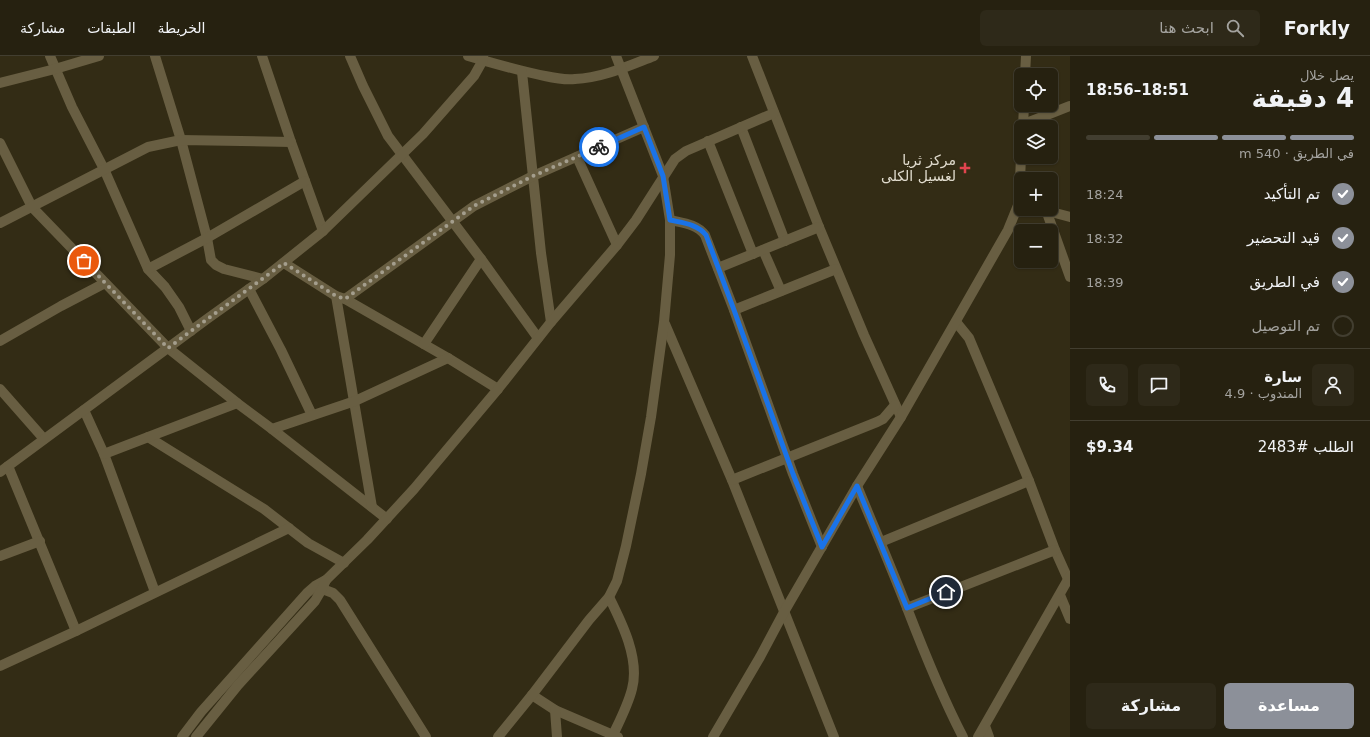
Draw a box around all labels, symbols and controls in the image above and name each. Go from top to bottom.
search box [980,10,1260,46]
icon: search [1224,17,1246,39]
text: Forkly [1284,17,1350,39]
text: ابحث هنا [1159,19,1214,37]
text: مشاركة [20,20,65,36]
text: الطبقات [87,20,136,36]
text: الخريطة [158,20,205,36]
map controls [1014,68,1058,268]
button: locate [1014,68,1058,112]
text: يصل خلال [1300,68,1354,83]
text: 18:51–18:56 [1086,81,1189,99]
text: 4 دقيقة [1251,83,1354,113]
button: layers [1014,120,1058,164]
courier [579,127,619,167]
icon: bike [588,136,610,158]
text: في الطريق · 540 m [1239,146,1354,161]
place label: مركز ثريا لغسيل الكلى [881,152,956,184]
marker: مركز ثريا لغسيل الكلى [959,162,971,174]
button: + [1014,172,1058,216]
icon: check [1332,183,1354,205]
text: تم التأكيد [1264,185,1320,203]
text: 18:24 [1086,187,1123,202]
button: − [1014,224,1058,268]
icon: check [1332,227,1354,249]
text: قيد التحضير [1247,229,1320,247]
text: 18:32 [1086,231,1123,246]
pin [67,244,101,278]
icon: bag [73,250,95,272]
icon: check [1332,271,1354,293]
text: في الطريق [1250,273,1320,291]
text: 18:39 [1086,275,1123,290]
text: تم التوصيل [1251,317,1320,335]
button: phone [1086,364,1128,406]
button: chat [1138,364,1180,406]
button: person [1312,364,1354,406]
text: سارة [1264,368,1302,386]
text: المندوب · 4.9 [1225,386,1302,401]
text: $9.34 [1086,438,1133,456]
text: الطلب #2483 [1258,438,1354,456]
pin [929,575,963,609]
icon: home [935,581,957,603]
button: مشاركة [1086,683,1216,729]
button: مساعدة [1224,683,1354,729]

